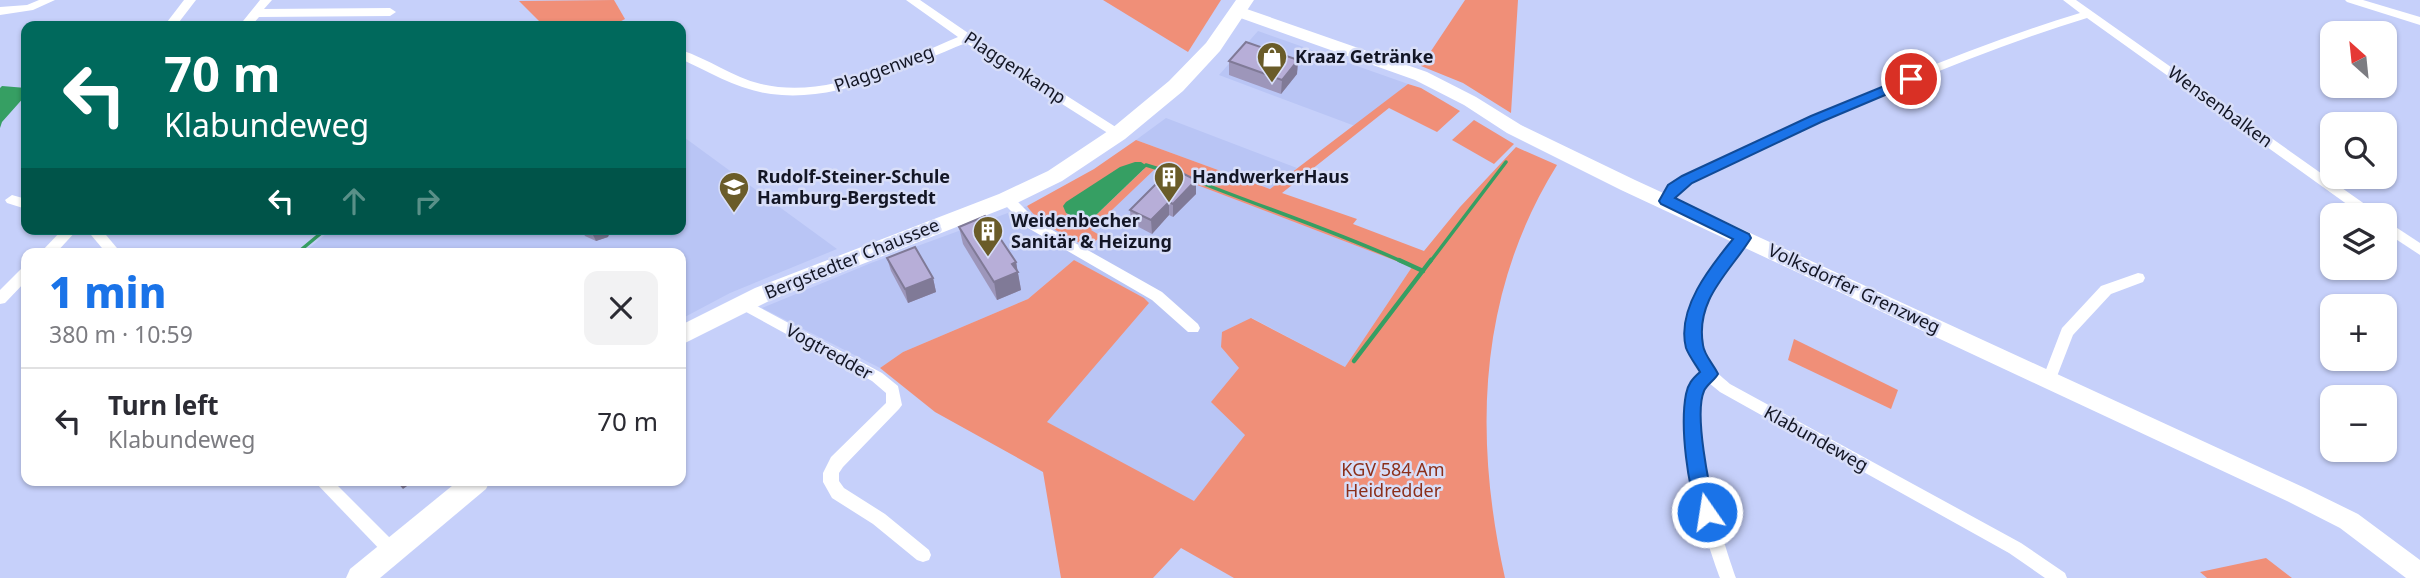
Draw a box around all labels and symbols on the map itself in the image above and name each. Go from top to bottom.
north arrow [2320,21,2398,98]
street label: Plaggenkamp [960,25,1071,109]
street label: Plaggenweg [830,39,937,97]
shop icon: Kraaz Getränke [1255,40,1289,84]
place label: Kraaz Getränke [1295,44,1433,68]
pin [1881,49,1941,109]
street label: Wensenbalken [2163,60,2278,152]
building icon: HandwerkerHaus [1152,160,1186,204]
place label: Rudolf-Steiner-Schule Hamburg-Bergstedt [757,164,950,209]
place label: HandwerkerHaus [1192,164,1349,188]
school or university icon: Rudolf-Steiner-Schule Hamburg-Bergstedt [717,170,751,214]
place label: Weidenbecher Sanitär & Heizung [1011,208,1172,253]
street label: Bergstedter Chaussee [761,212,943,304]
building icon: Weidenbecher Sanitär & Heizung [971,214,1005,258]
street label: Volksdorfer Grenzweg [1764,238,1944,339]
street label: Vogtredder [782,317,878,385]
street label: Klabundeweg [1760,400,1873,477]
park label: KGV 584 Am Heidredder [1341,457,1445,502]
position arrow [1670,475,1744,549]

